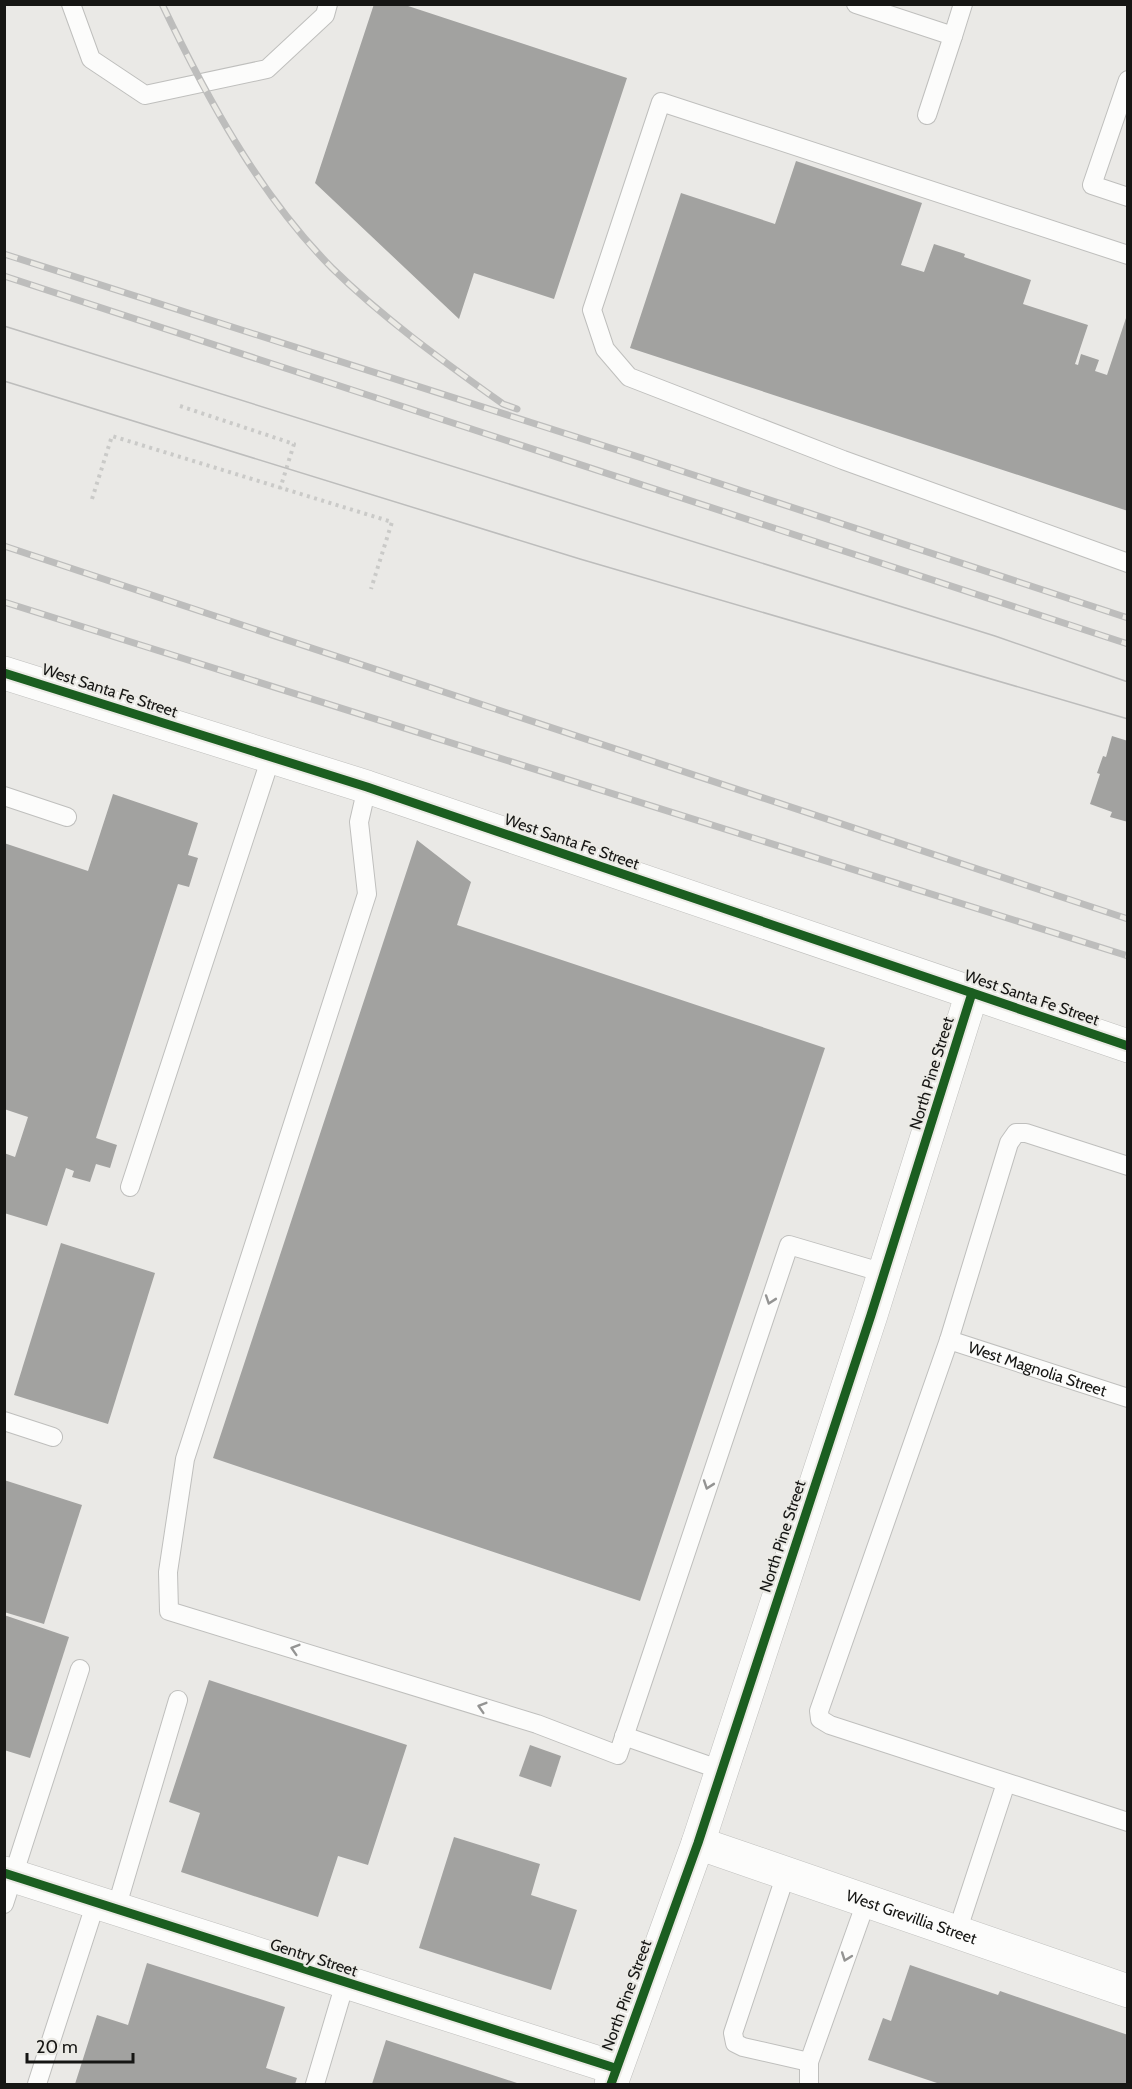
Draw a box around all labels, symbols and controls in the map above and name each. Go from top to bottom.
street label: West Santa Fe Street [40,660,181,722]
street label: West Santa Fe Street [502,809,642,874]
street label: West Santa Fe Street [962,965,1102,1030]
street label: North Pine Street [905,1014,958,1132]
one-way arrow [765,1294,777,1305]
street label: West Magnolia Street [966,1338,1109,1401]
street label: North Pine Street [755,1477,810,1595]
one-way arrow [703,1479,715,1490]
one-way arrow [291,1644,301,1656]
one-way arrow [477,1702,488,1714]
street label: West Grevillia Street [844,1886,980,1948]
street label: Gentry Street [268,1934,361,1981]
street label: North Pine Street [598,1936,656,2053]
one-way arrow [841,1951,854,1961]
scale bar [27,2026,134,2064]
text: 20 m [36,2036,78,2058]

